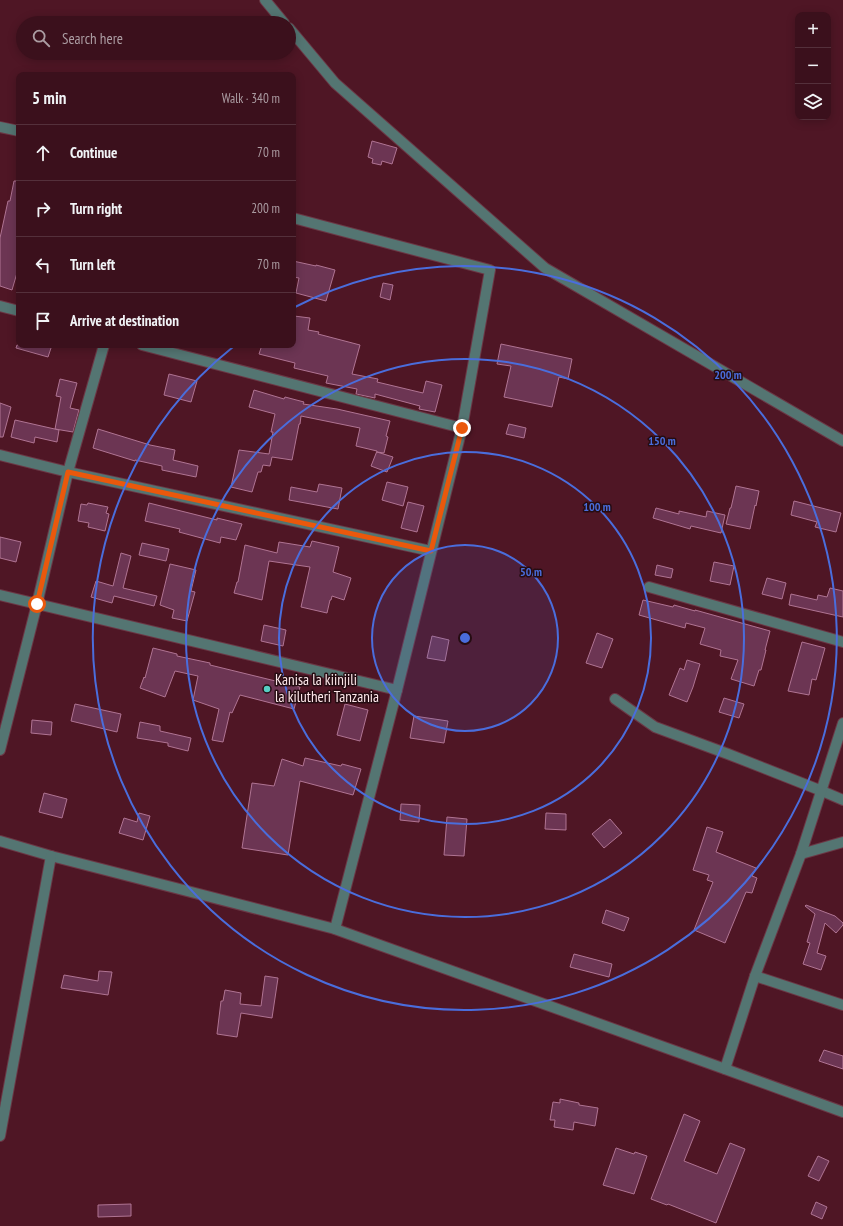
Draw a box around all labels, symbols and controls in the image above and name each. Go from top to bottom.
map controls [795,12,831,120]
button: + [795,12,831,48]
search box [16,16,296,60]
icon: search [30,27,52,49]
text: Search here [62,29,123,48]
button: − [795,48,831,84]
button: layers [795,84,831,120]
text: 5 min [32,87,66,109]
text: Walk · 340 m [222,90,280,107]
icon: ahead [32,142,54,164]
text: Continue [70,143,117,162]
text: 70 m [257,144,280,161]
icon: right [32,198,54,220]
text: Turn right [70,199,122,218]
text: 200 m [251,200,280,217]
icon: left [32,254,54,276]
text: Turn left [70,255,115,274]
text: 70 m [257,256,280,273]
icon: arrive [32,310,54,332]
text: Arrive at destination [70,311,179,330]
text: 200 m [714,367,742,382]
route end [453,419,471,437]
text: 150 m [648,433,676,448]
text: 100 m [583,499,611,514]
text: 50 m [520,564,542,579]
route start [28,595,46,613]
centre of rings [458,631,472,645]
place label: Kanisa la kiinjili la kilutheri Tanzania [275,670,379,706]
marker: Kanisa la kiinjili la kilutheri Tanzania [262,684,272,694]

